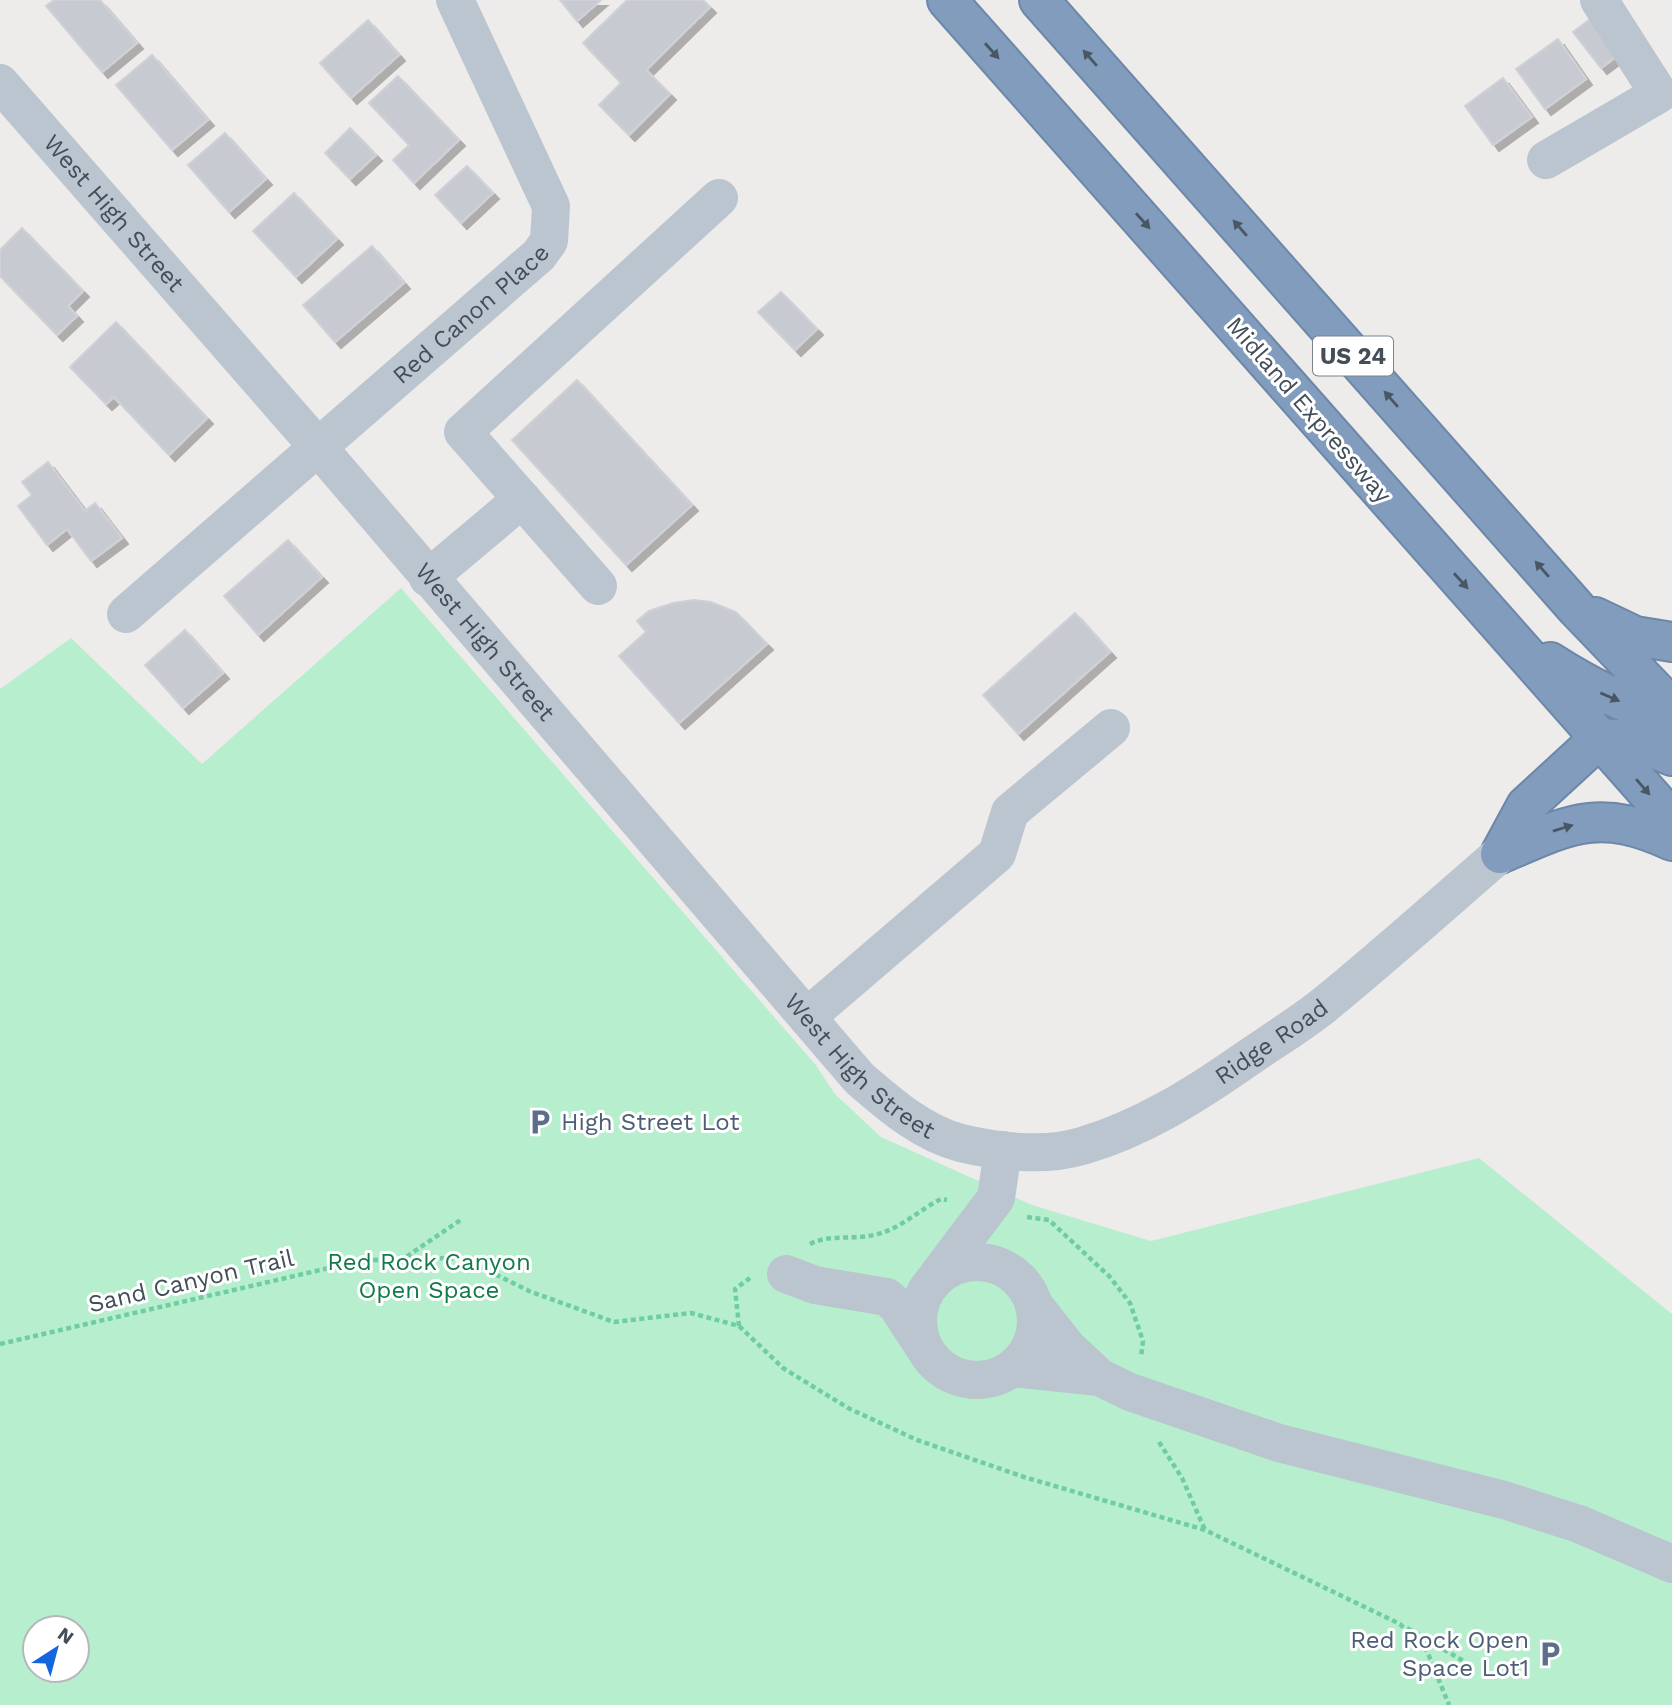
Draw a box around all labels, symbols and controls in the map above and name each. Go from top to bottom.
one-way arrow [984,42,1000,60]
one-way arrow [1082,50,1098,67]
street label: West High Street [38,129,190,298]
one-way arrow [1135,213,1150,230]
one-way arrow [1232,219,1248,237]
street label: Red Canon Place [387,240,555,390]
street label: Midland Expressway [1221,311,1398,509]
road number: US 24 [1313,336,1393,376]
one-way arrow [1384,390,1399,407]
street label: West High Street [410,557,560,727]
one-way arrow [1534,560,1550,578]
one-way arrow [1453,572,1468,589]
one-way arrow [1600,691,1621,702]
one-way arrow [1635,779,1650,796]
one-way arrow [1553,823,1574,833]
street label: West High Street [779,988,940,1145]
street label: Ridge Road [1210,993,1334,1090]
parking icon: High Street Lot [525,1107,555,1137]
place label: High Street Lot [561,1108,739,1136]
street label: Sand Canyon Trail [85,1244,297,1318]
park label: Red Rock Canyon Open Space [327,1248,531,1304]
north arrow [21,1614,91,1684]
text: N [53,1622,78,1649]
place label: Red Rock Open Space Lot1 [1350,1626,1529,1682]
parking icon: Red Rock Open Space Lot1 [1535,1639,1565,1669]

